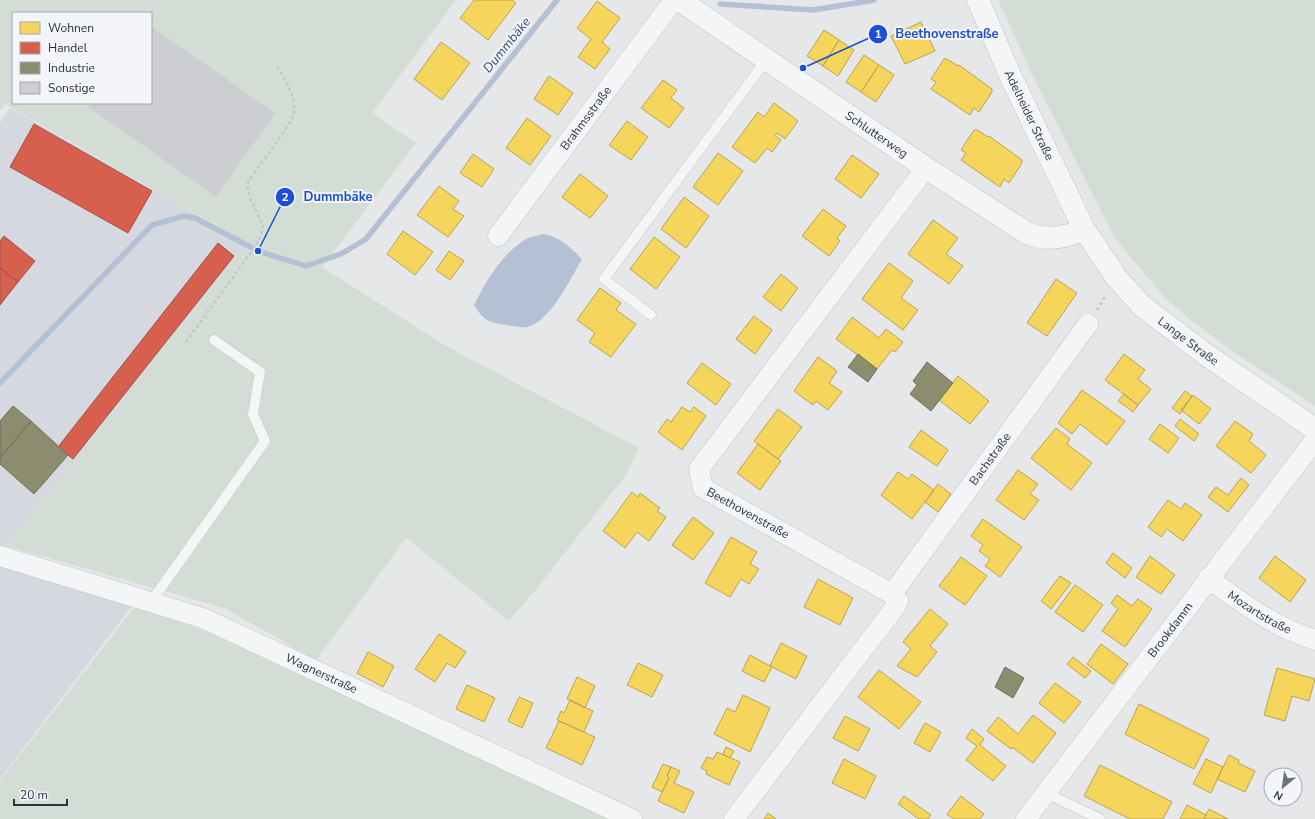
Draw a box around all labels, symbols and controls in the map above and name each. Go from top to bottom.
legend [12,12,152,104]
water label: Dummbäke [479,13,535,77]
text: Wohnen [48,20,94,36]
callout: Beethovenstraße [868,21,1007,46]
text: Beethovenstraße [895,25,999,43]
text: 1 [874,26,882,42]
text: Handel [48,40,88,56]
text: Industrie [48,60,95,76]
street label: Adelheider Straße [1001,67,1058,163]
text: Sonstige [48,80,95,96]
street label: Brahmsstraße [557,83,615,153]
street label: Schlutterweg [842,107,911,161]
callout: Dummbäke [275,184,380,209]
text: Dummbäke [303,188,373,206]
text: 2 [281,189,289,205]
street label: Lange Straße [1155,313,1222,369]
street label: Bachstraße [966,429,1015,488]
street label: Beethovenstraße [704,484,792,542]
street label: Mozartstraße [1224,587,1294,638]
street label: Brookdamm [1144,599,1197,661]
street label: Wagnerstraße [283,650,360,697]
north arrow [1263,767,1303,807]
scale bar [14,781,67,807]
text: 20 m [20,787,48,803]
text: N [1271,787,1286,804]

